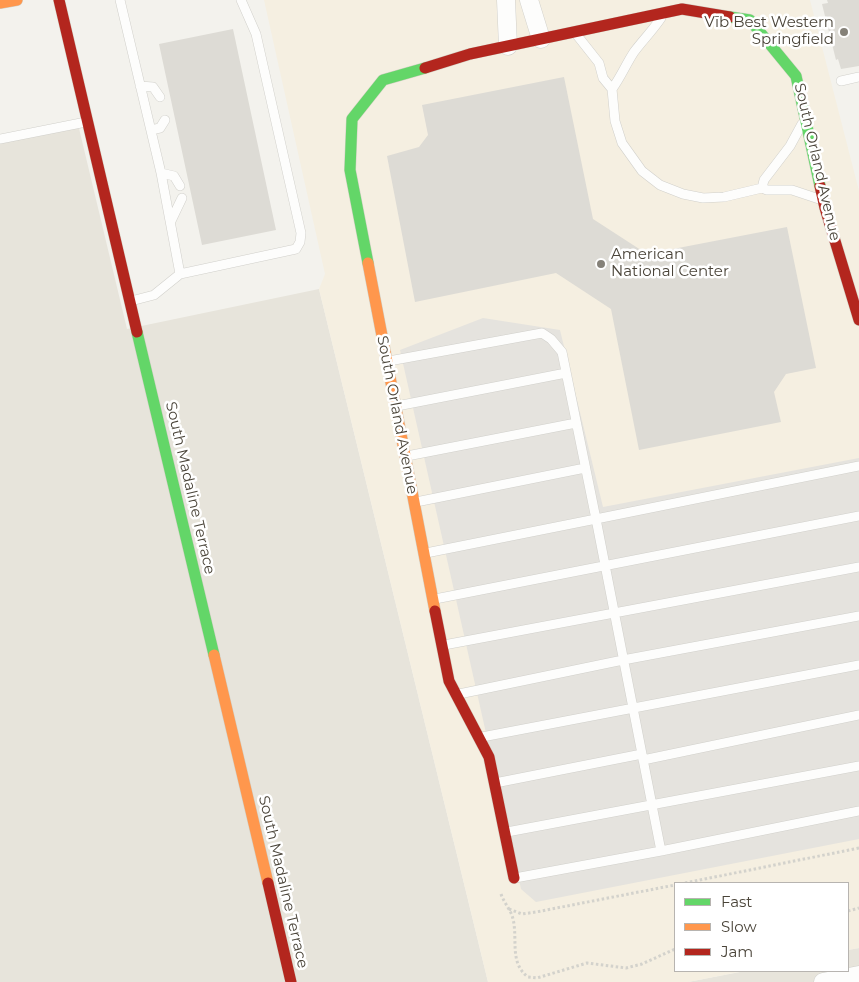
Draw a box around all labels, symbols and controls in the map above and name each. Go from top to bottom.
place label: Vīb Best Western Springfield [704,14,834,49]
marker: Vīb Best Western Springfield [838,26,850,38]
street label: South Orland Avenue [790,81,844,243]
place label: American National Center [611,246,729,281]
marker: American National Center [595,258,607,270]
street label: South Orland Avenue [373,334,421,496]
street label: South Madaline Terrace [161,400,219,576]
street label: South Madaline Terrace [254,794,312,970]
legend [674,882,849,972]
text: Fast [721,892,752,911]
text: Slow [721,917,757,936]
text: Jam [721,942,753,961]

